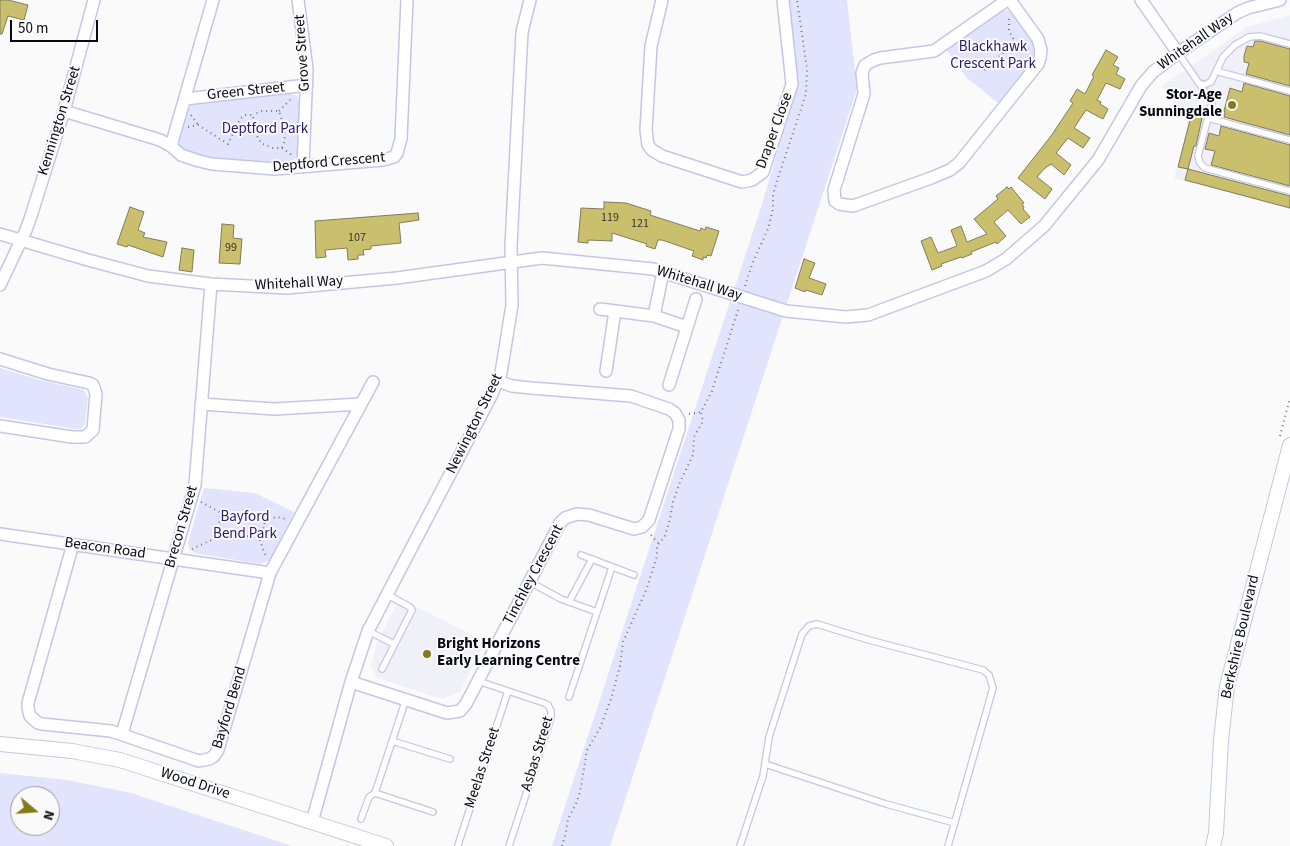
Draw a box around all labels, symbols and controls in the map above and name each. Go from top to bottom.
street label: Whitehall Way [1155,9,1237,75]
scale bar [12,10,100,42]
street label: Grove Street [291,14,315,92]
text: 50 m [18,18,48,39]
park label: Blackhawk Crescent Park [950,39,1036,74]
street label: Kennington Street [35,64,85,178]
street label: Green Street [206,79,286,105]
place label: Stor-Age Sunningdale [1139,87,1222,122]
street label: Draper Close [753,90,797,172]
marker: Stor-Age Sunningdale [1226,99,1238,111]
park label: Deptford Park [222,121,308,139]
street label: Deptford Crescent [272,149,386,177]
house number: 119 [601,211,619,225]
house number: 121 [631,217,649,231]
house number: 107 [348,231,366,245]
house number: 99 [225,241,237,255]
street label: Whitehall Way [654,262,744,306]
street label: Whitehall Way [254,273,344,295]
street label: Newington Street [443,371,507,477]
street label: Brecon Street [162,484,202,570]
park label: Bayford Bend Park [213,509,277,544]
street label: Tinchley Crescent [500,522,568,628]
street label: Beacon Road [63,534,147,564]
street label: Berkshire Boulevard [1218,573,1264,701]
place label: Bright Horizons Early Learning Centre [437,636,580,671]
marker: Bright Horizons Early Learning Centre [421,648,433,660]
street label: Bayford Bend [209,665,251,751]
street label: Asbas Street [518,714,558,794]
street label: Meelas Street [461,725,505,811]
street label: Wood Drive [158,764,232,804]
north arrow [10,786,60,836]
text: N [37,808,59,823]

